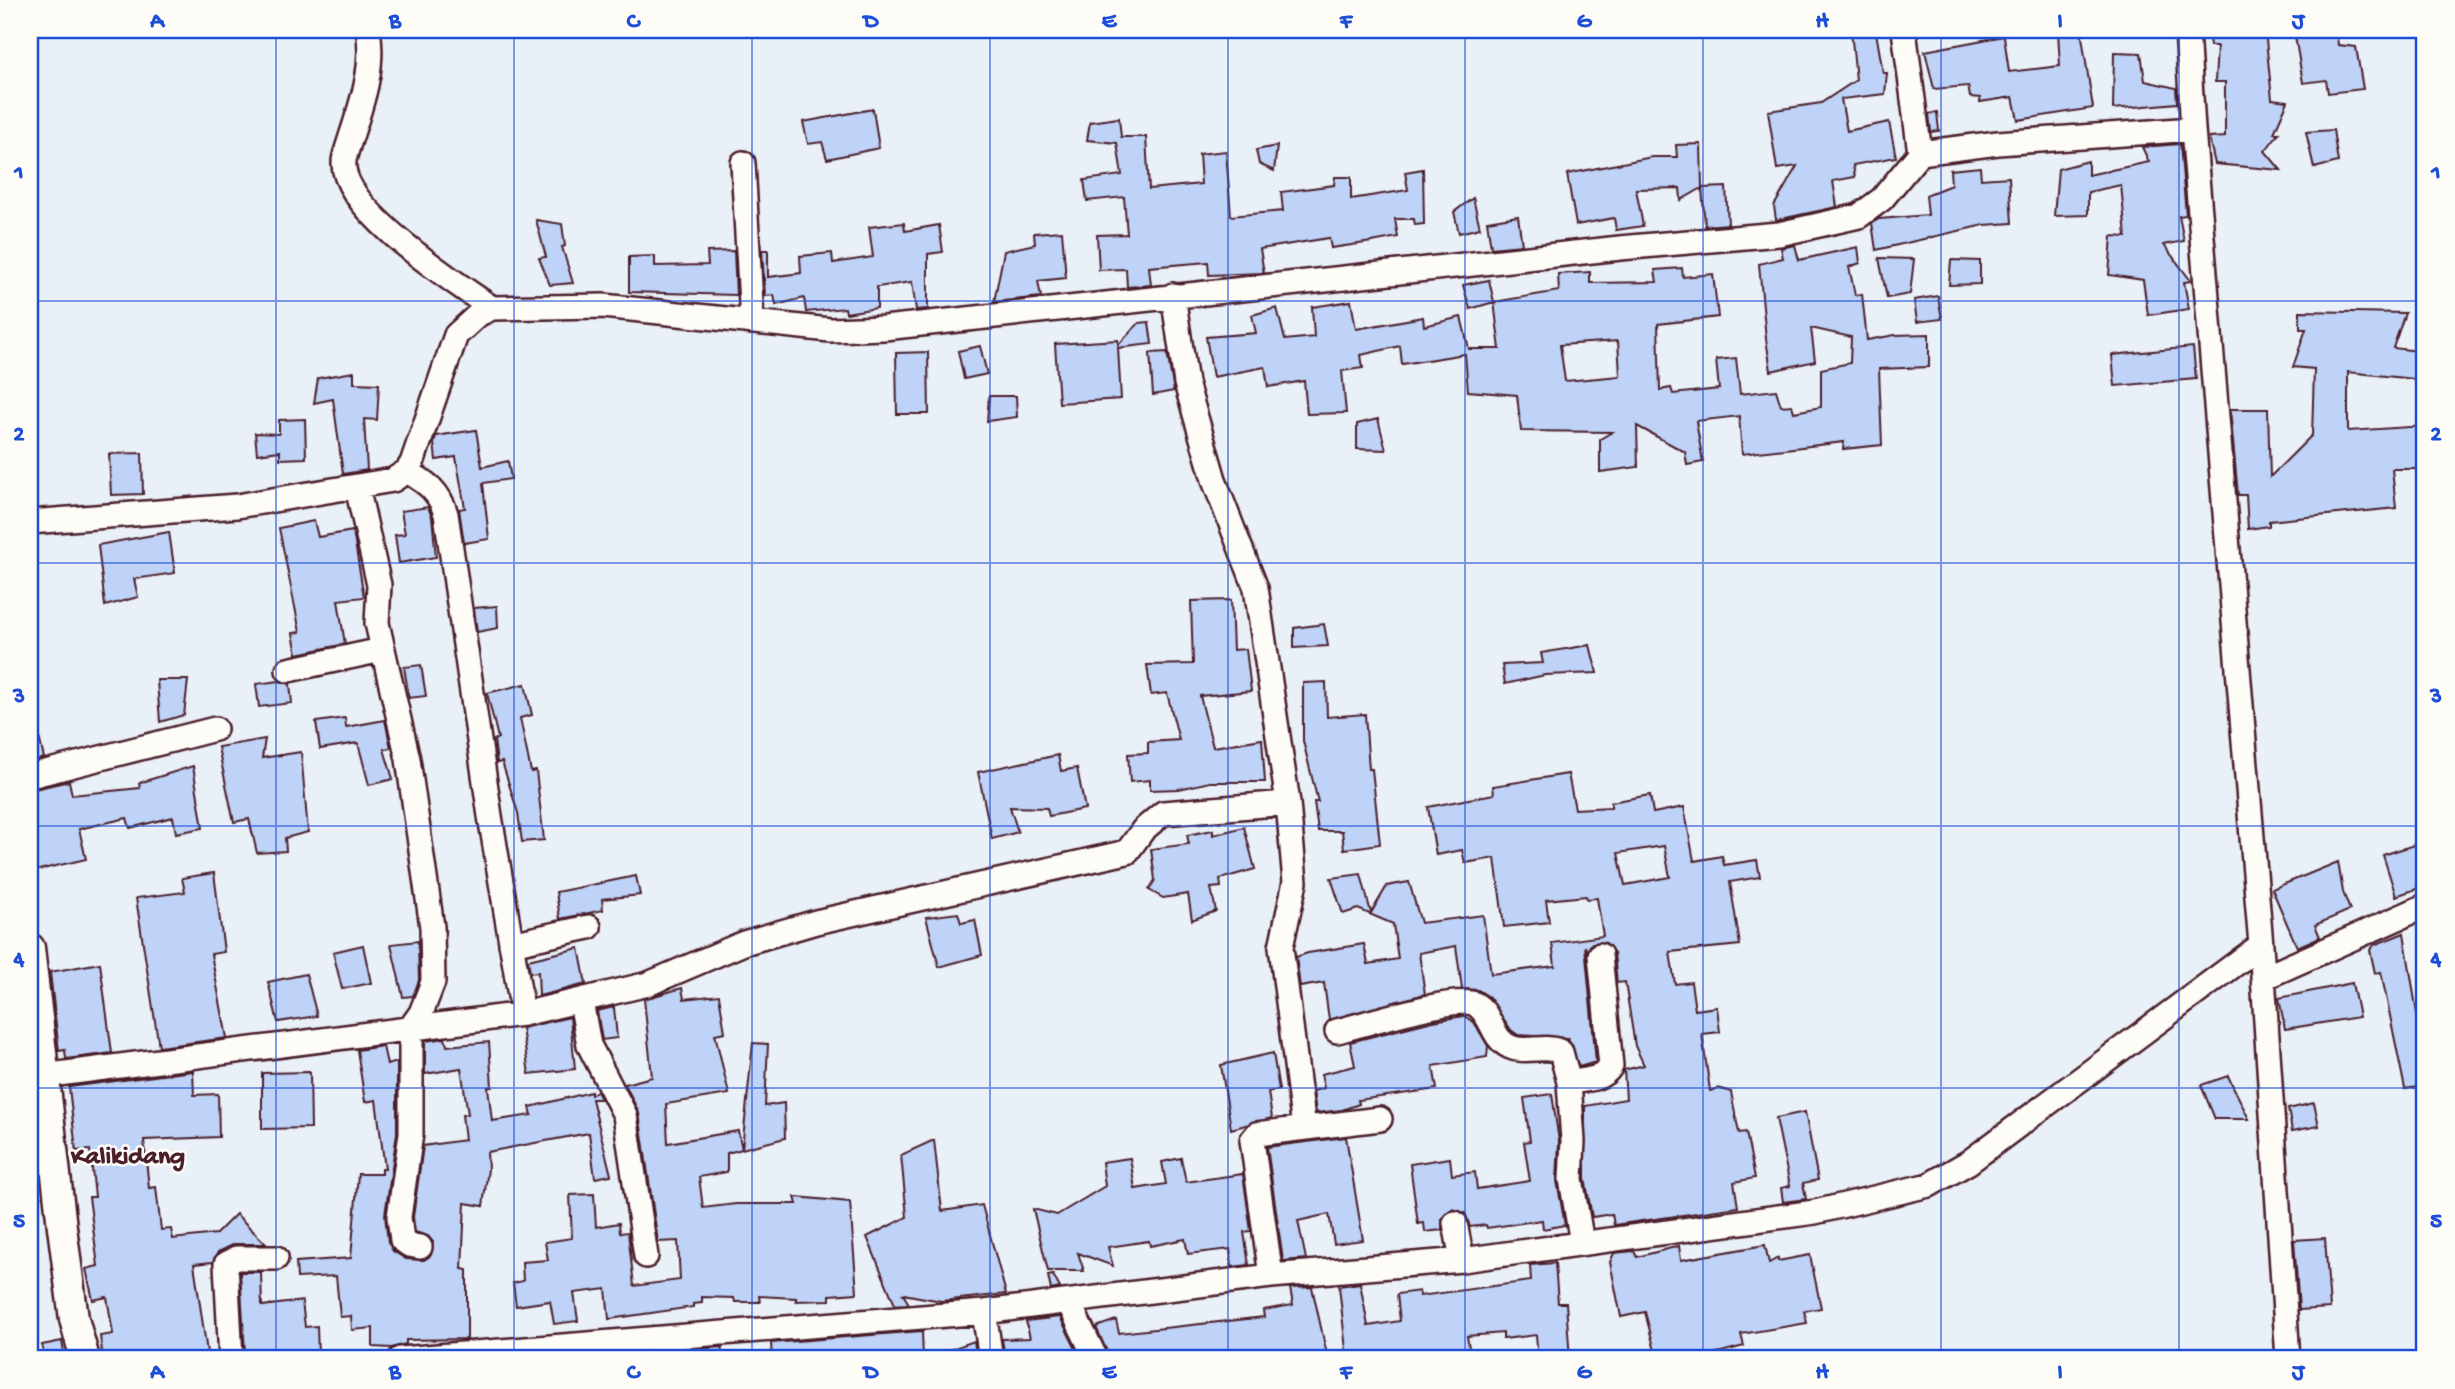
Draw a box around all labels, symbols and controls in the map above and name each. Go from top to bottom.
text: A [149,9,165,36]
text: B [388,9,402,36]
text: C [627,9,642,36]
text: D [862,9,880,36]
text: E [1102,9,1118,36]
text: F [1339,9,1354,36]
text: G [1577,9,1593,36]
text: H [1815,9,1829,36]
text: I [2057,9,2063,36]
text: J [2291,9,2306,36]
text: 1 [13,160,24,187]
text: 1 [2430,160,2441,187]
text: 2 [13,422,25,449]
text: 2 [2430,422,2442,449]
text: 3 [12,684,25,711]
text: 3 [2429,684,2442,711]
text: 4 [13,947,25,974]
text: 4 [2430,947,2442,974]
district label: Kalikidang [70,1143,185,1174]
text: 5 [13,1209,25,1236]
text: 5 [2430,1209,2442,1236]
text: A [149,1360,165,1387]
text: B [388,1360,402,1387]
text: C [627,1360,642,1387]
text: D [862,1360,880,1387]
text: E [1102,1360,1118,1387]
text: F [1339,1360,1354,1387]
text: G [1577,1360,1593,1387]
text: H [1815,1360,1829,1387]
text: I [2057,1360,2063,1387]
text: J [2291,1360,2306,1387]

